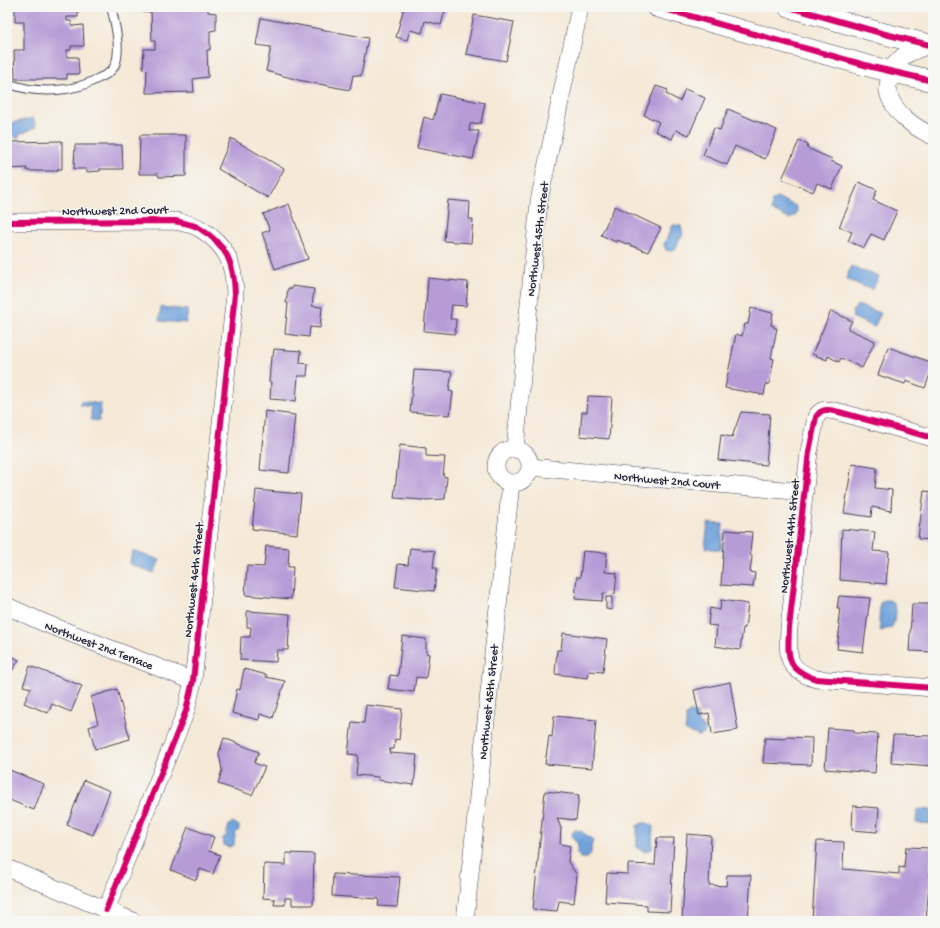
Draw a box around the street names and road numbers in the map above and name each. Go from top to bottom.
street label: Northwest 45th Street [525,180,553,297]
street label: Northwest 2nd Court [62,204,169,220]
street label: Northwest 2nd Court [613,470,721,494]
street label: Northwest 44th Street [778,477,804,594]
street label: Northwest 46th Street [182,521,208,638]
street label: Northwest 2nd Terrace [42,620,155,674]
street label: Northwest 45th Street [477,643,503,760]

